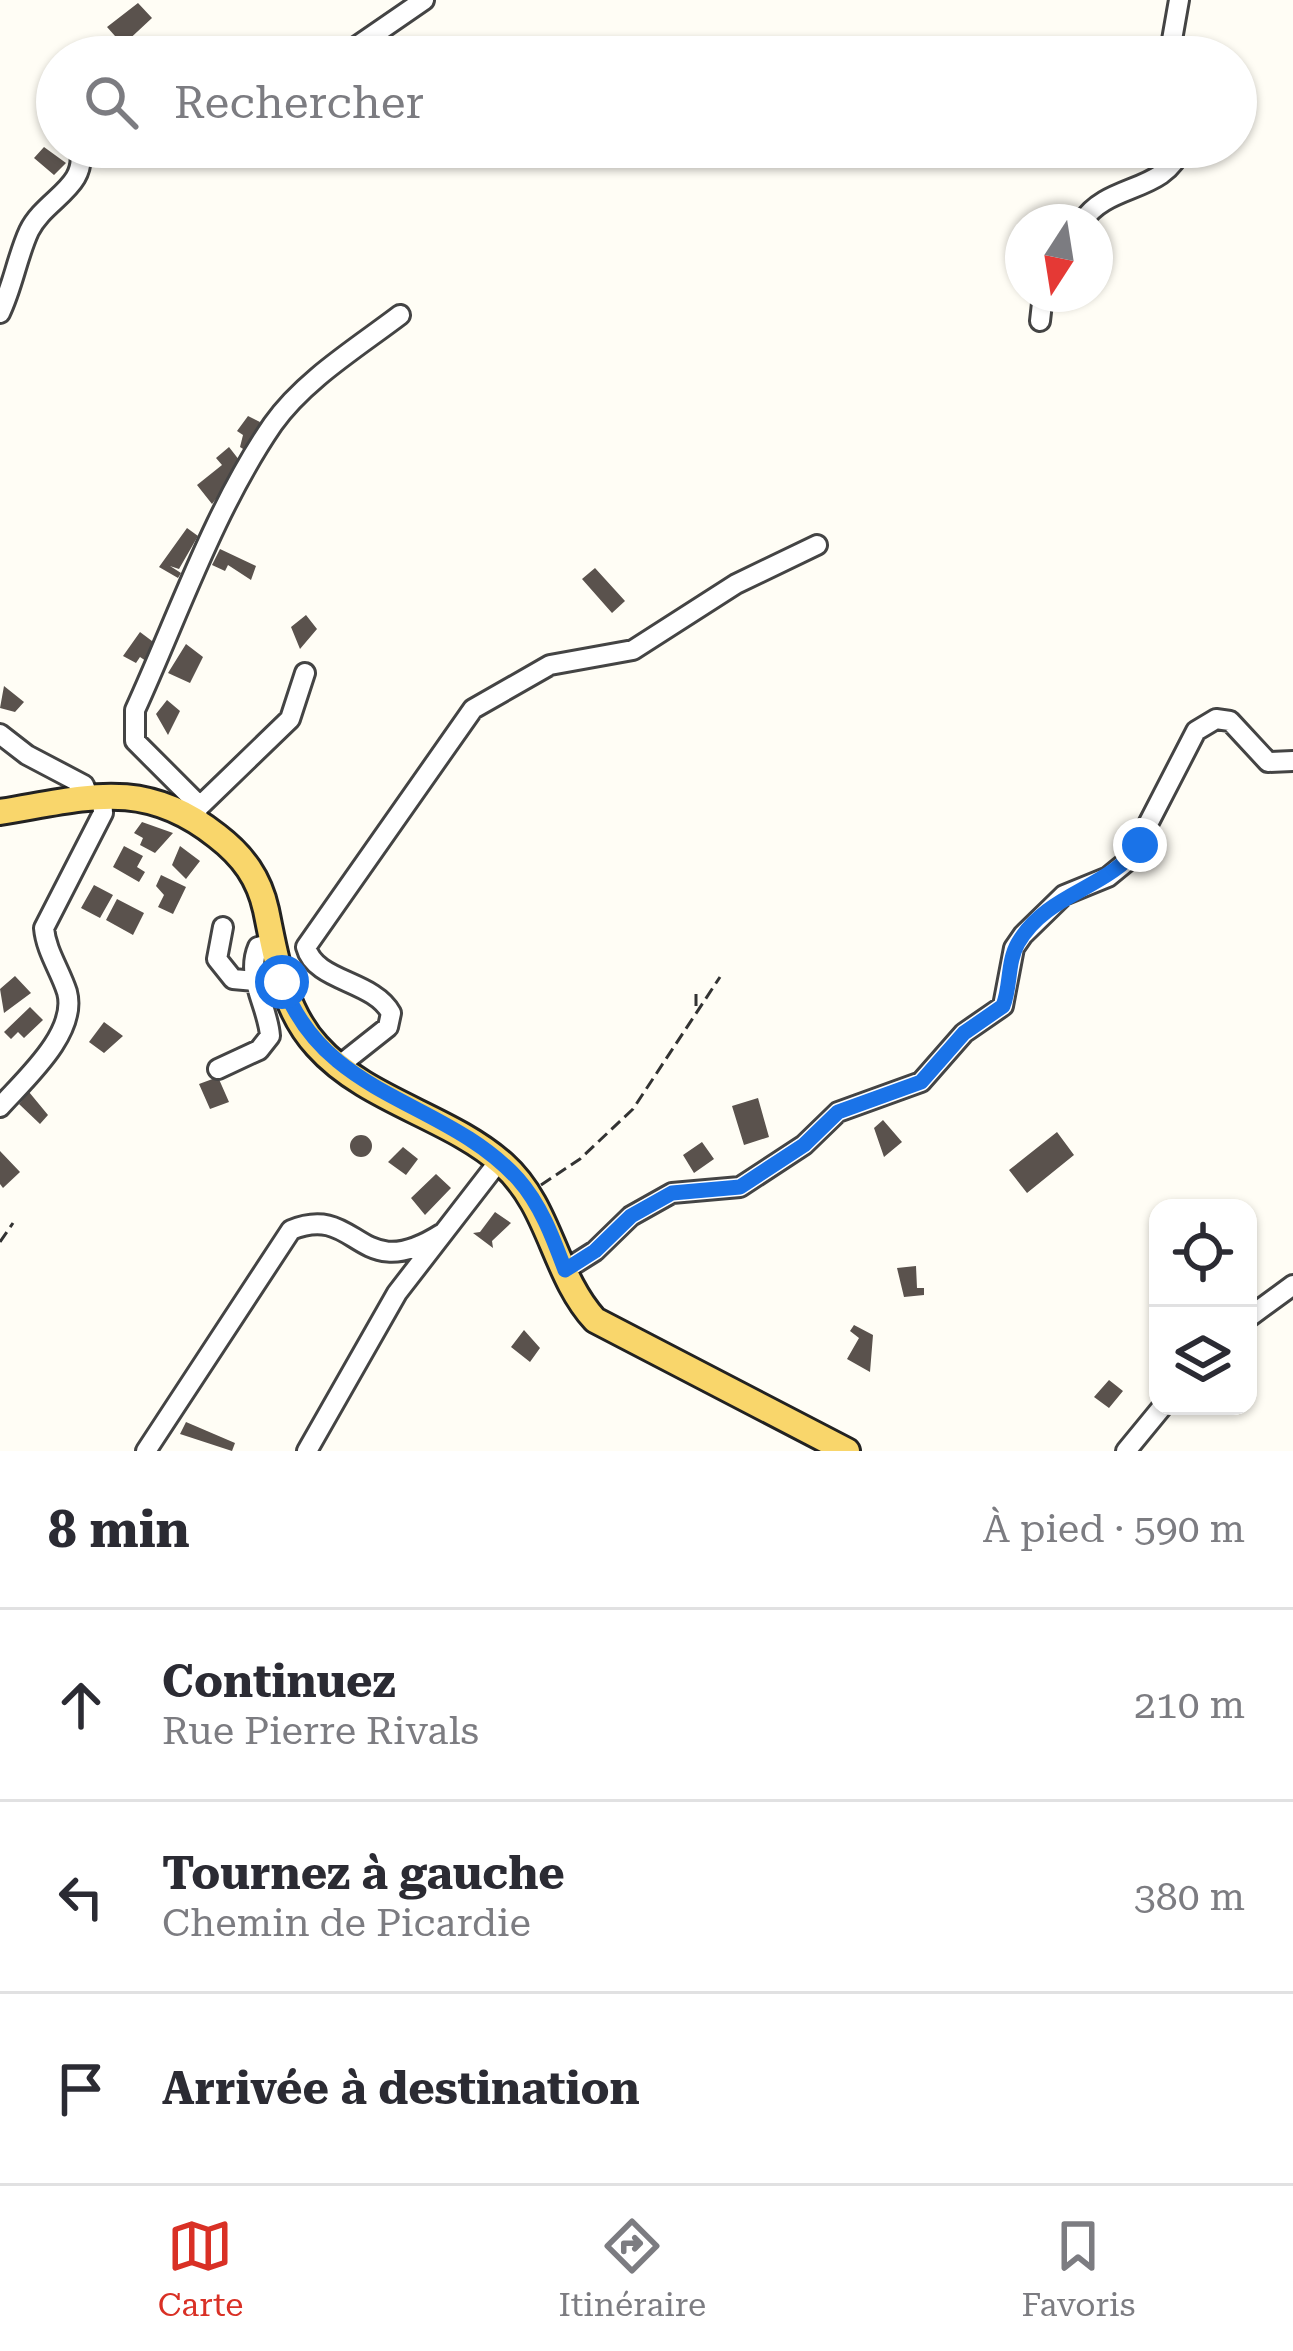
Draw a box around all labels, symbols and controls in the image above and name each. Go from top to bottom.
search box [36,36,1257,168]
icon: search [78,69,144,135]
text: Rechercher [174,76,424,129]
north arrow [1005,204,1113,312]
route end [1113,818,1167,872]
route start [255,955,309,1009]
map controls [1149,1199,1257,1415]
button: locate [1149,1199,1257,1307]
button: layers [1149,1307,1257,1415]
text: 8 min [48,1500,190,1559]
text: À pied · 590 m [983,1506,1245,1552]
text: Continuez [162,1655,396,1708]
icon: ahead [48,1672,114,1738]
text: 210 m [1134,1682,1245,1728]
text: Rue Pierre Rivals [162,1708,479,1754]
text: Tournez à gauche [162,1847,565,1900]
icon: left [48,1864,114,1930]
text: 380 m [1134,1874,1245,1920]
text: Chemin de Picardie [162,1900,531,1946]
icon: arrive [48,2056,114,2122]
text: Arrivée à destination [162,2062,640,2115]
tab: Carte [158,2213,243,2324]
tab: Itinéraire [559,2213,706,2324]
tab: Favoris [1021,2213,1135,2324]

